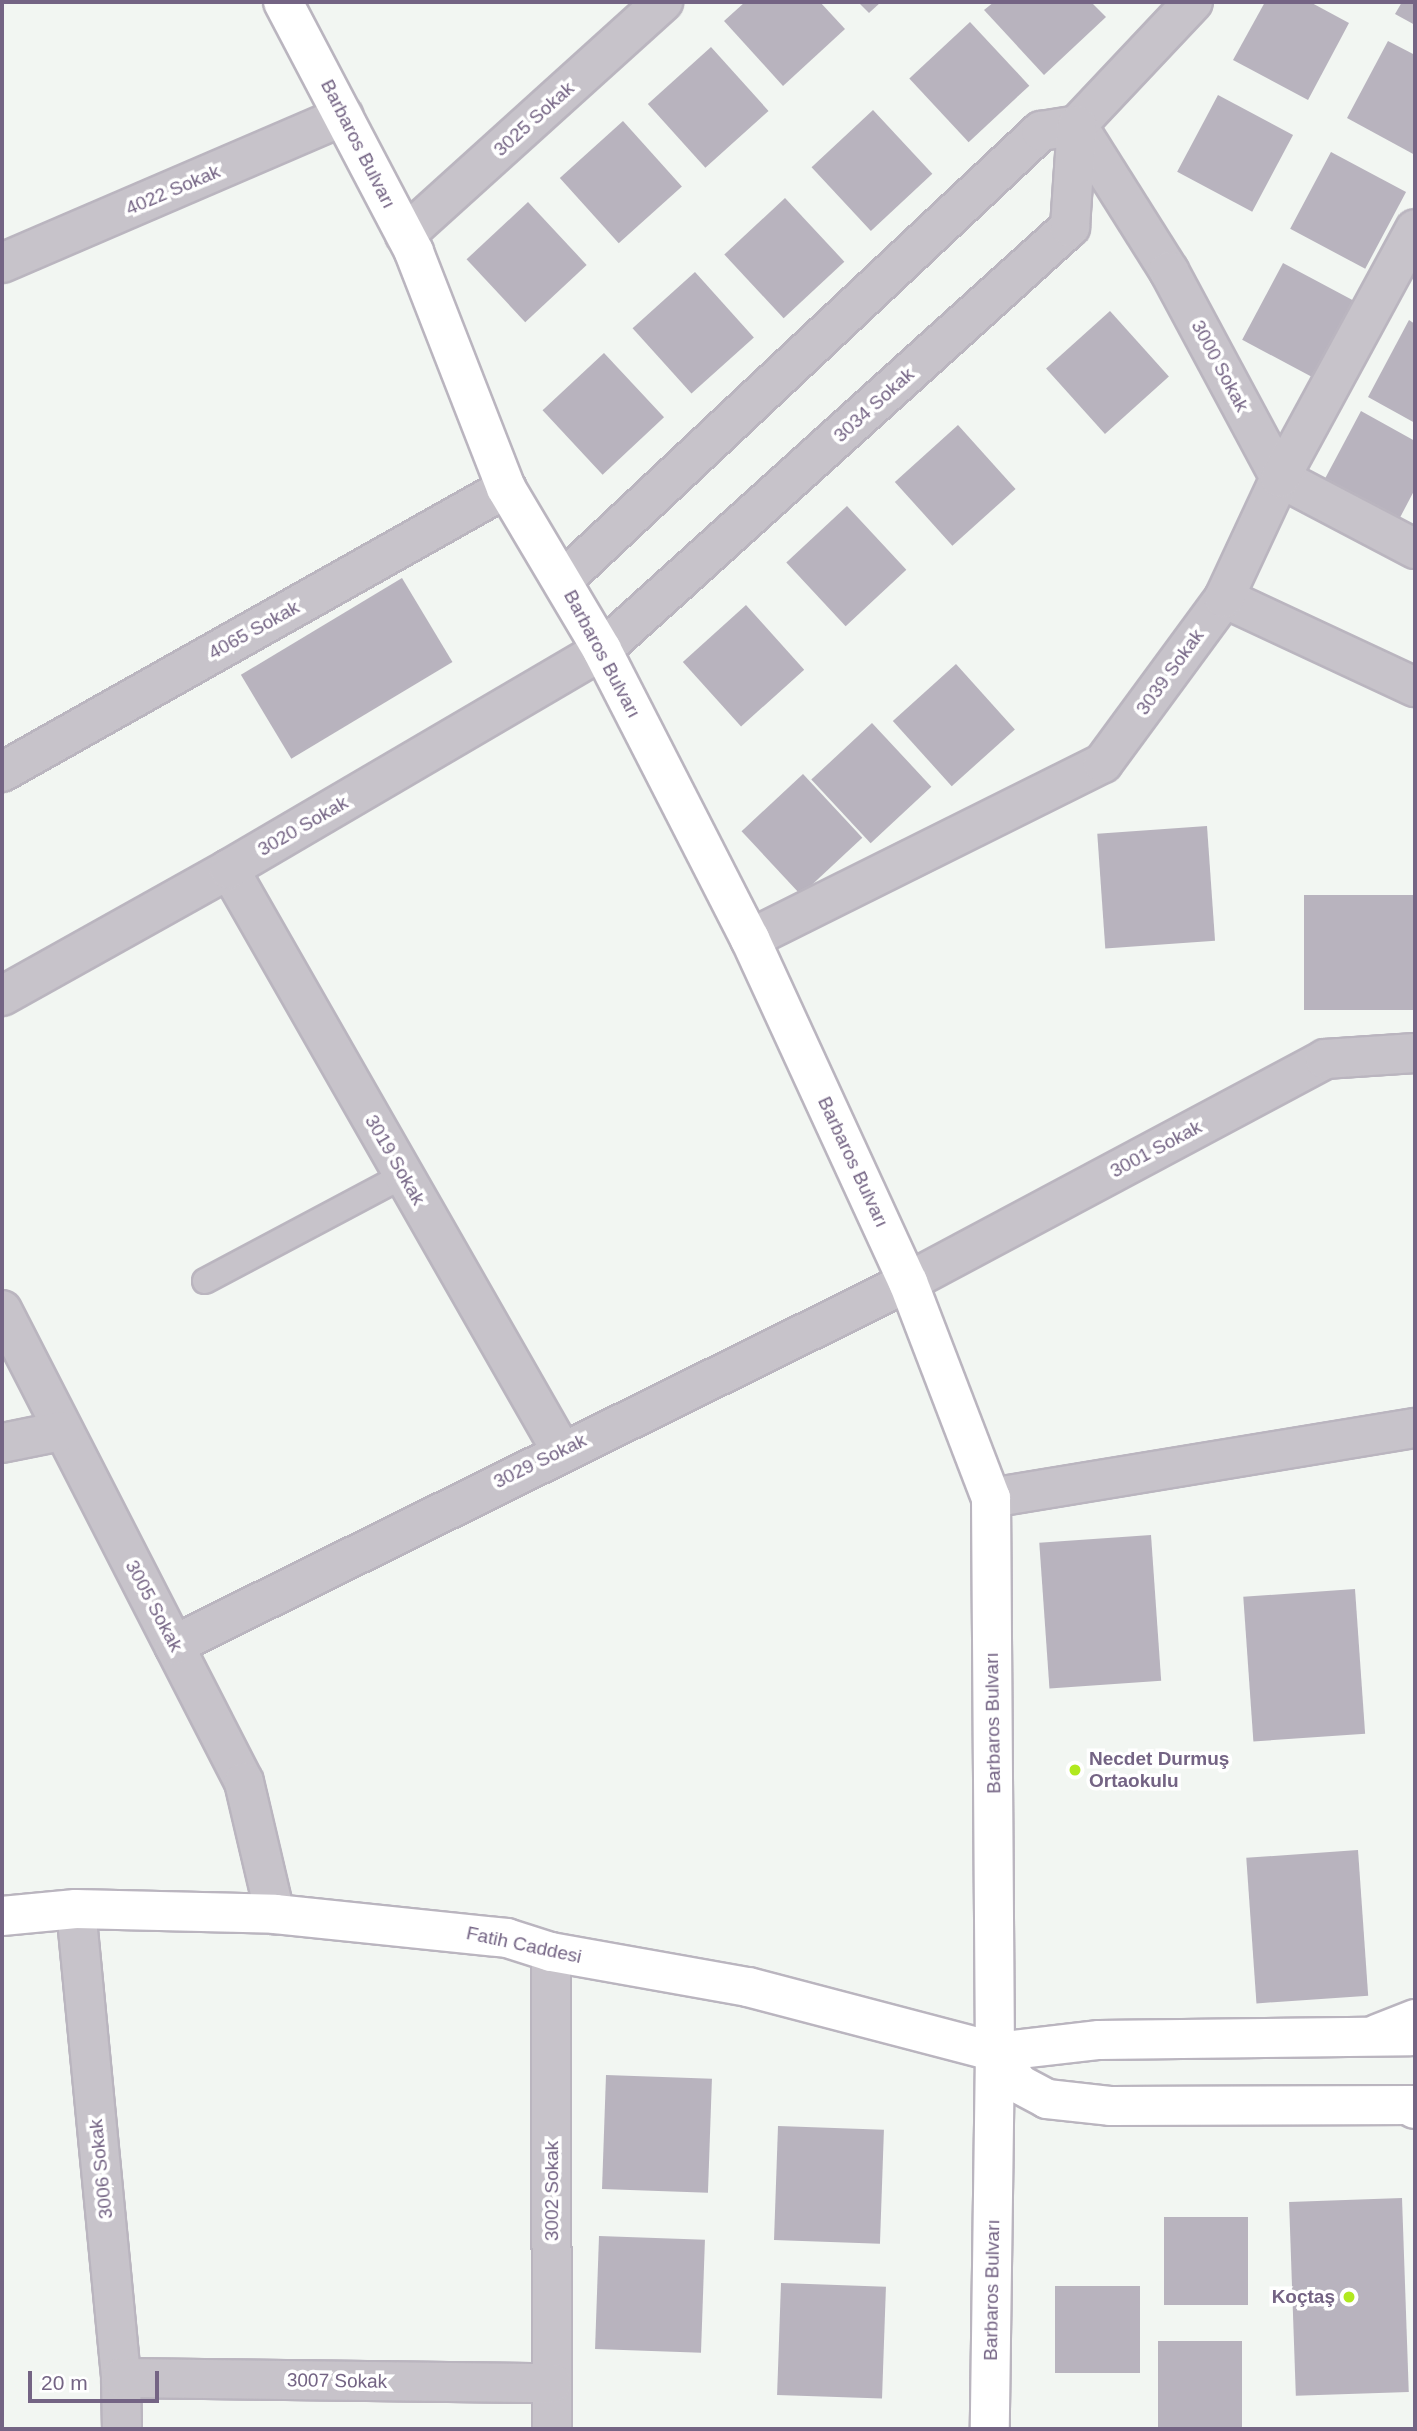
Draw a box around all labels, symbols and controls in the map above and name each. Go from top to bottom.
street label: Barbaros Bulvarı [316,76,400,212]
street label: 3025 Sokak [489,77,579,161]
street label: 4022 Sokak [122,160,224,220]
street label: 3000 Sokak [1186,316,1254,416]
street label: 3034 Sokak [829,363,919,447]
street label: Barbaros Bulvarı [559,586,645,722]
street label: 4065 Sokak [205,596,303,664]
street label: 3039 Sokak [1131,625,1209,719]
street label: 3020 Sokak [254,791,352,861]
street label: Barbaros Bulvarı [813,1093,893,1231]
street label: 3019 Sokak [360,1111,430,1209]
street label: 3001 Sokak [1106,1115,1206,1183]
street label: 3029 Sokak [490,1429,590,1493]
street label: 3005 Sokak [120,1556,188,1656]
street label: Barbaros Bulvarı [980,1652,1006,1794]
place label: Necdet Durmuş Ortaokulu [1089,1748,1229,1792]
marker: Necdet Durmuş Ortaokulu [1067,1762,1083,1778]
street label: Fatih Caddesi [464,1922,584,1968]
street label: 3006 Sokak [84,2118,118,2220]
street label: 3002 Sokak [541,2141,563,2241]
street label: Barbaros Bulvarı [979,2219,1005,2361]
place label: Koçtaş [1272,2286,1335,2308]
marker: Koçtaş [1341,2289,1357,2305]
scale bar [32,2358,163,2402]
street label: 3007 Sokak [287,2369,387,2393]
text: 20 m [41,2371,88,2394]

